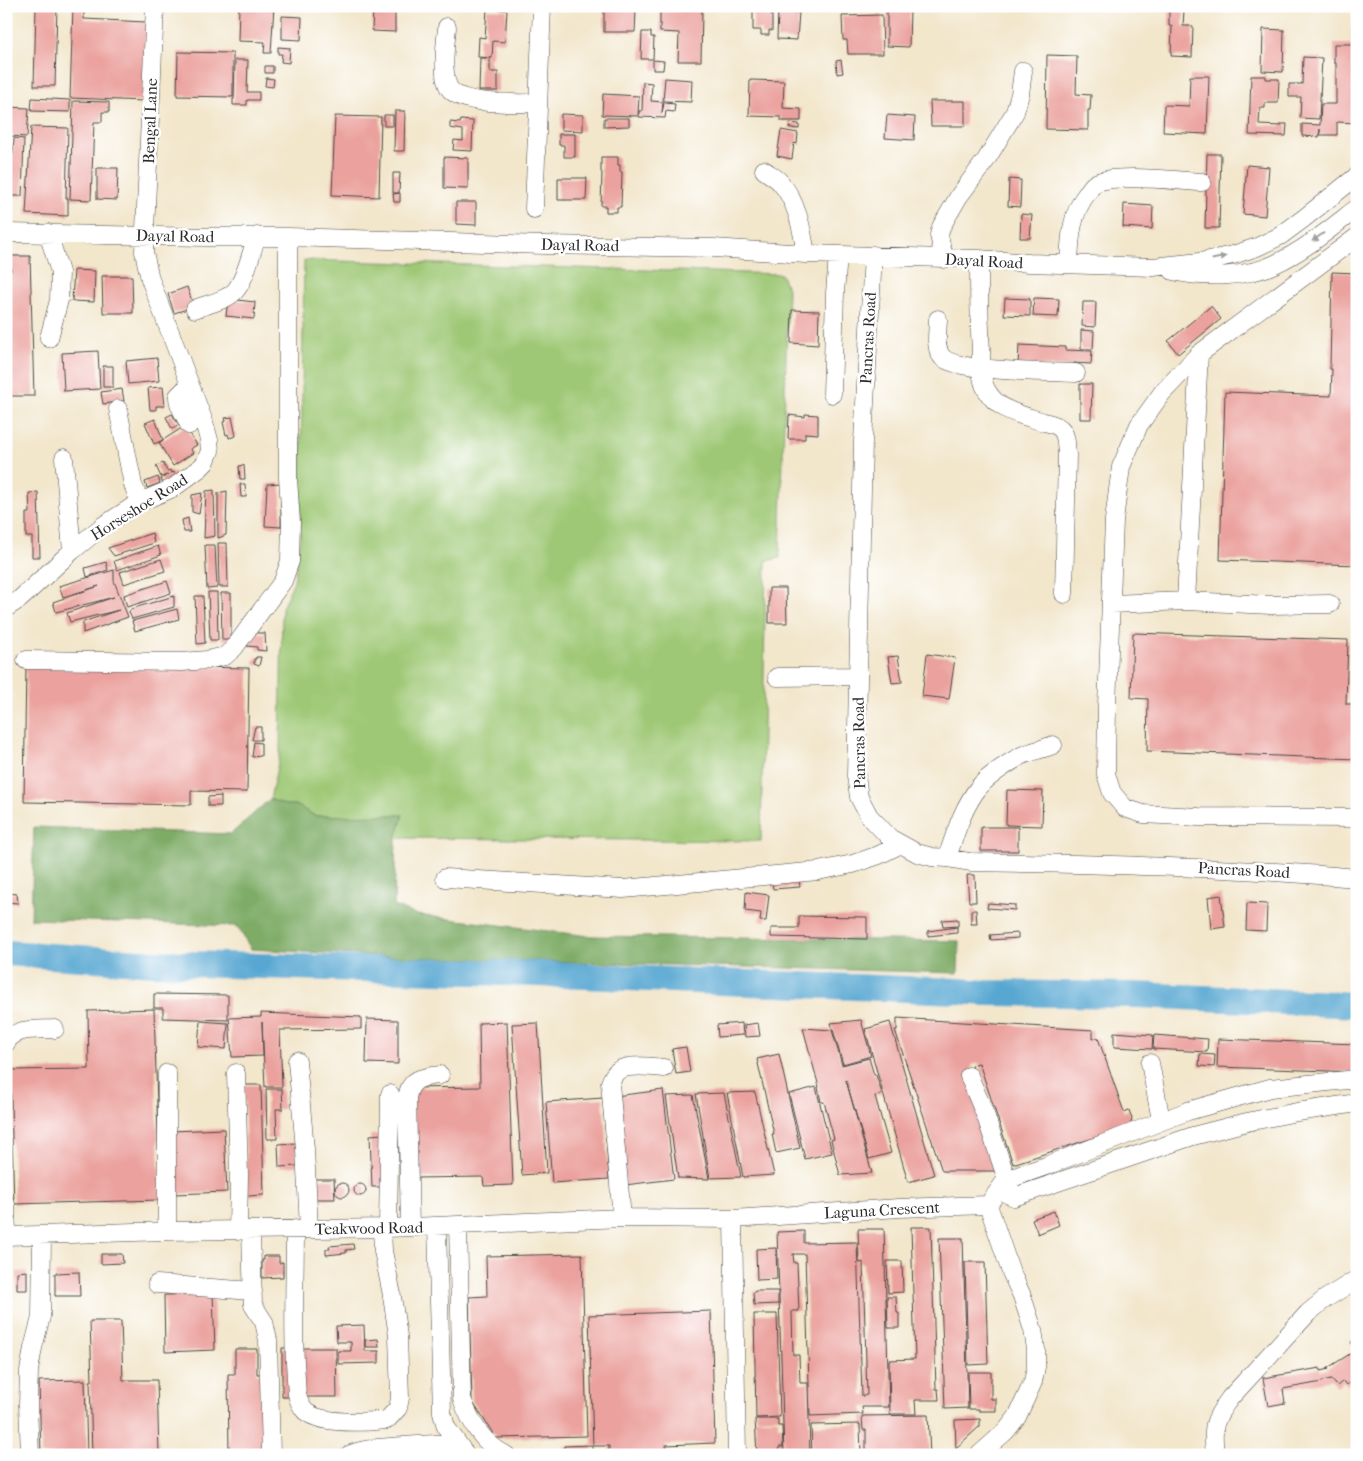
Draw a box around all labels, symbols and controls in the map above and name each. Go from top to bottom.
street label: Bengal Lane [139,78,161,164]
street label: Dayal Road [136,226,215,246]
one-way arrow [1311,232,1325,242]
street label: Dayal Road [541,235,620,255]
street label: Dayal Road [944,249,1024,273]
one-way arrow [1211,254,1226,262]
street label: Pancras Road [856,291,880,385]
street label: Horseshoe Road [87,469,191,544]
street label: Pancras Road [849,696,869,789]
street label: Pancras Road [1197,858,1291,882]
street label: Laguna Crescent [823,1197,941,1223]
street label: Teakwood Road [315,1218,424,1238]

